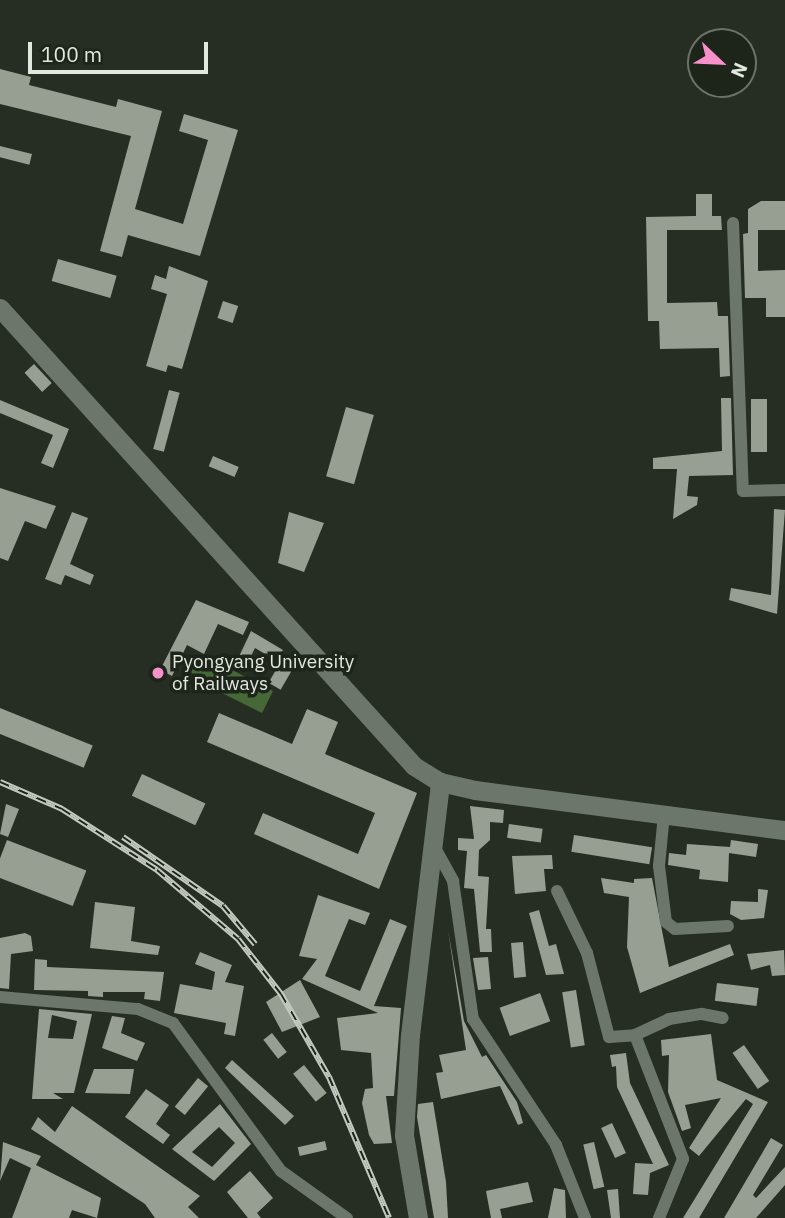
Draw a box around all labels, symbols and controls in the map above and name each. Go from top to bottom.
scale bar [32,28,212,72]
north arrow [687,28,757,98]
text: 100 m [41,40,102,68]
text: N [726,59,753,81]
place label: Pyongyang University of Railways [172,651,354,695]
marker: Pyongyang University of Railways [150,665,166,681]

